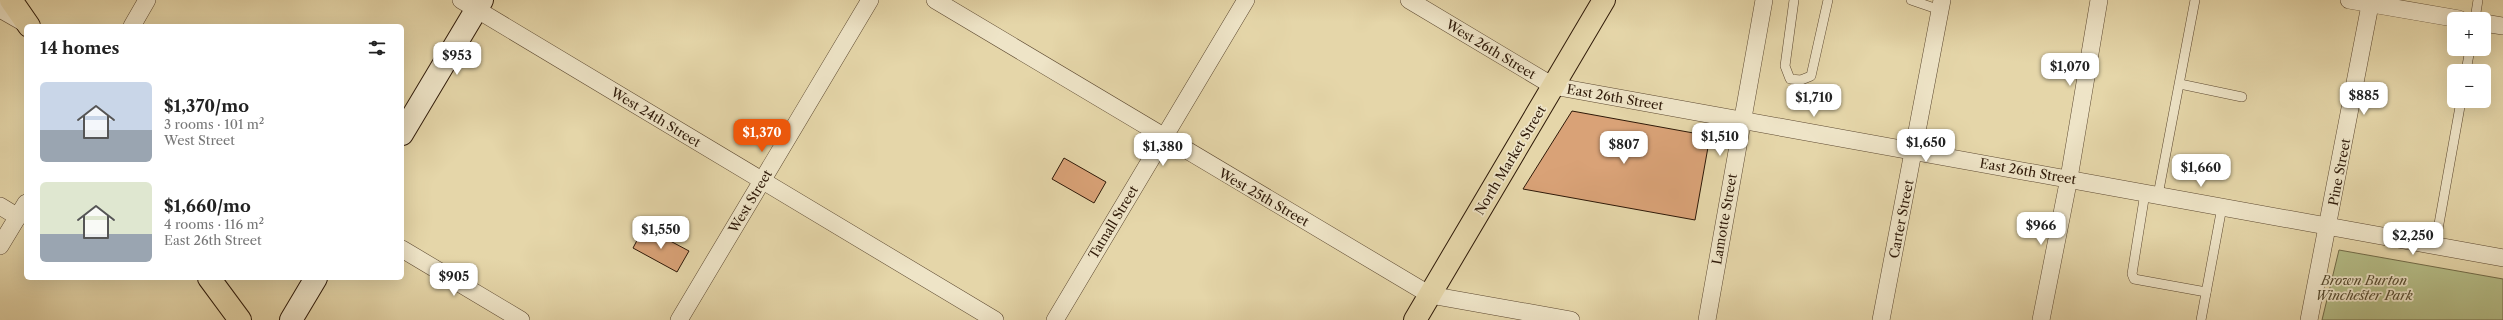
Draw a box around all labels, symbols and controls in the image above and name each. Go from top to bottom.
map controls [2447,12,2491,108]
button: + [2447,12,2491,56]
street label: West 26th Street [1442,15,1539,82]
icon: filters [366,37,388,59]
text: 14 homes [40,38,119,58]
pin: $953 [433,42,481,76]
text: $953 [442,47,472,63]
pin: $1,070 [2037,53,2103,87]
text: $1,070 [2050,58,2090,74]
button: − [2447,64,2491,108]
street label: East 26th Street [1566,81,1665,113]
pin: $885 [2340,82,2388,116]
street label: West 24th Street [607,83,704,150]
pin: $1,710 [1781,84,1847,118]
text: $885 [2349,87,2379,103]
text: $1,710 [1795,89,1833,105]
text: $1,370/mo [164,96,249,116]
icon: home [72,98,120,146]
street label: North Market Street [1471,102,1549,218]
text: 3 rooms · 101 m² [164,116,264,132]
pin: $1,370 [729,119,795,153]
pin: $1,510 [1687,123,1753,157]
text: $1,370 [742,124,782,140]
text: $1,510 [1701,128,1739,144]
pin: $1,650 [1893,129,1959,163]
pin: $807 [1600,131,1648,165]
text: West Street [164,132,235,148]
pin: $1,380 [1130,133,1196,167]
text: $1,650 [1906,134,1946,150]
text: $807 [1609,136,1639,152]
street label: Pine Street [2325,137,2353,207]
text: $1,380 [1143,138,1183,154]
pin: $1,660 [2168,154,2234,188]
street label: East 26th Street [1979,155,2078,187]
text: $1,660 [2181,159,2221,175]
street label: West 25th Street [1215,164,1312,230]
street label: West Street [724,166,775,236]
street label: Lamotte Street [1708,172,1740,266]
street label: Carter Street [1886,178,1917,260]
street label: Tatnall Street [1085,182,1141,262]
text: $1,660/mo [164,196,251,216]
icon: home [72,198,120,246]
pin: $966 [2017,212,2065,246]
text: 4 rooms · 116 m² [164,216,264,232]
pin: $1,550 [628,216,694,250]
text: $966 [2026,217,2056,233]
text: $1,550 [641,221,681,237]
pin: $2,250 [2380,222,2446,256]
text: $2,250 [2392,227,2434,243]
text: East 26th Street [164,232,262,248]
pin: $905 [430,263,478,297]
text: $905 [439,268,469,284]
park label: Brown Burton Winchester Park [2315,272,2413,303]

